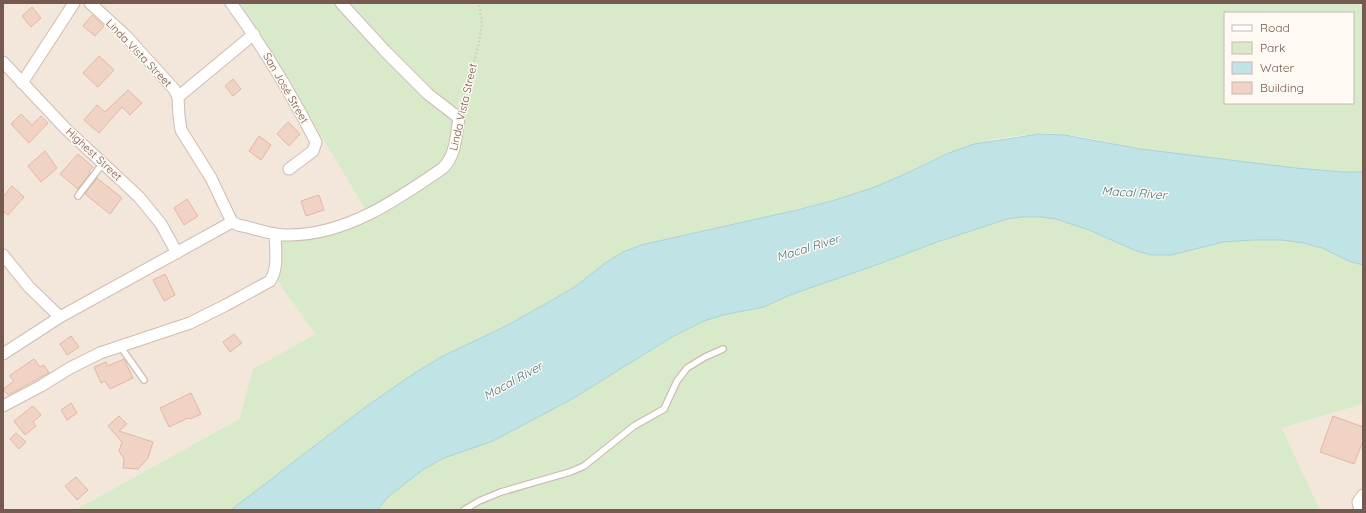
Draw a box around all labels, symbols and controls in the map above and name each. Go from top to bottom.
legend [1224,12,1354,104]
street label: Linda Vista Street [103,16,175,90]
text: Road [1260,20,1290,35]
text: Park [1260,40,1285,55]
street label: San José Street [260,50,312,126]
text: Water [1260,60,1295,75]
street label: Linda Vista Street [446,62,480,152]
text: Building [1260,80,1304,95]
street label: Highest Street [63,124,125,184]
water label: Macal River [1101,183,1168,202]
water label: Macal River [775,230,842,264]
water label: Macal River [481,358,546,403]

